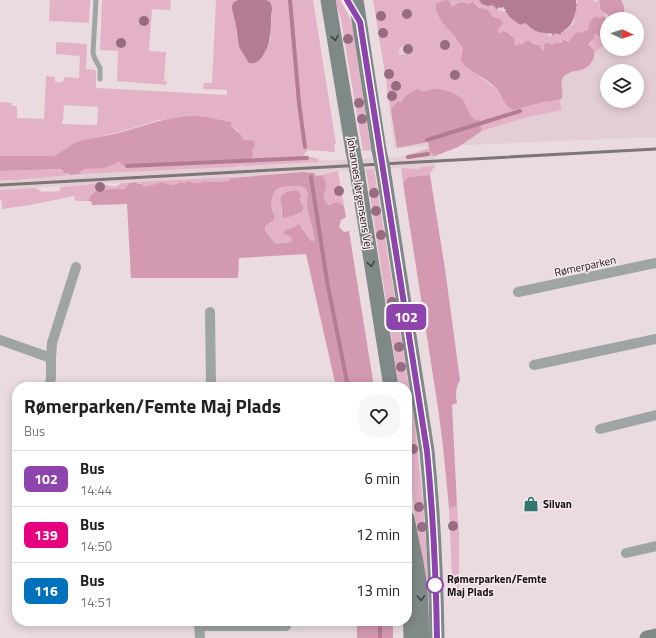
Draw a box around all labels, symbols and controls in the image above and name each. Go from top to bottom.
north arrow [600,12,644,56]
map controls [600,12,644,108]
one-way arrow [330,35,339,42]
button: layers [600,64,644,108]
street label: Johannes Jørgensens Vej [343,136,377,250]
street label: Rømerparken [553,252,617,280]
one-way arrow [367,261,375,268]
line badge: 102 [383,304,429,330]
text: 102 [394,306,418,327]
text: Rømerparken/Femte Maj Plads [24,391,281,420]
button: heart [358,395,400,437]
text: Bus [24,421,45,441]
text: Bus [80,457,105,480]
text: 6 min [364,467,400,490]
text: 102 [34,468,58,489]
text: 14:44 [80,480,112,500]
shop icon: Silvan [522,495,540,513]
place label: Silvan [543,496,572,512]
text: Bus [80,513,105,536]
text: 12 min [356,523,400,546]
text: 139 [34,524,58,545]
text: 14:50 [80,536,112,556]
text: Bus [80,569,105,592]
place label: Rømerparken/Femte Maj Plads [447,571,547,600]
marker: Rømerparken/Femte Maj Plads [426,576,444,594]
text: 13 min [356,579,400,602]
text: 116 [34,580,58,601]
text: 14:51 [80,592,112,612]
one-way arrow [416,595,425,601]

